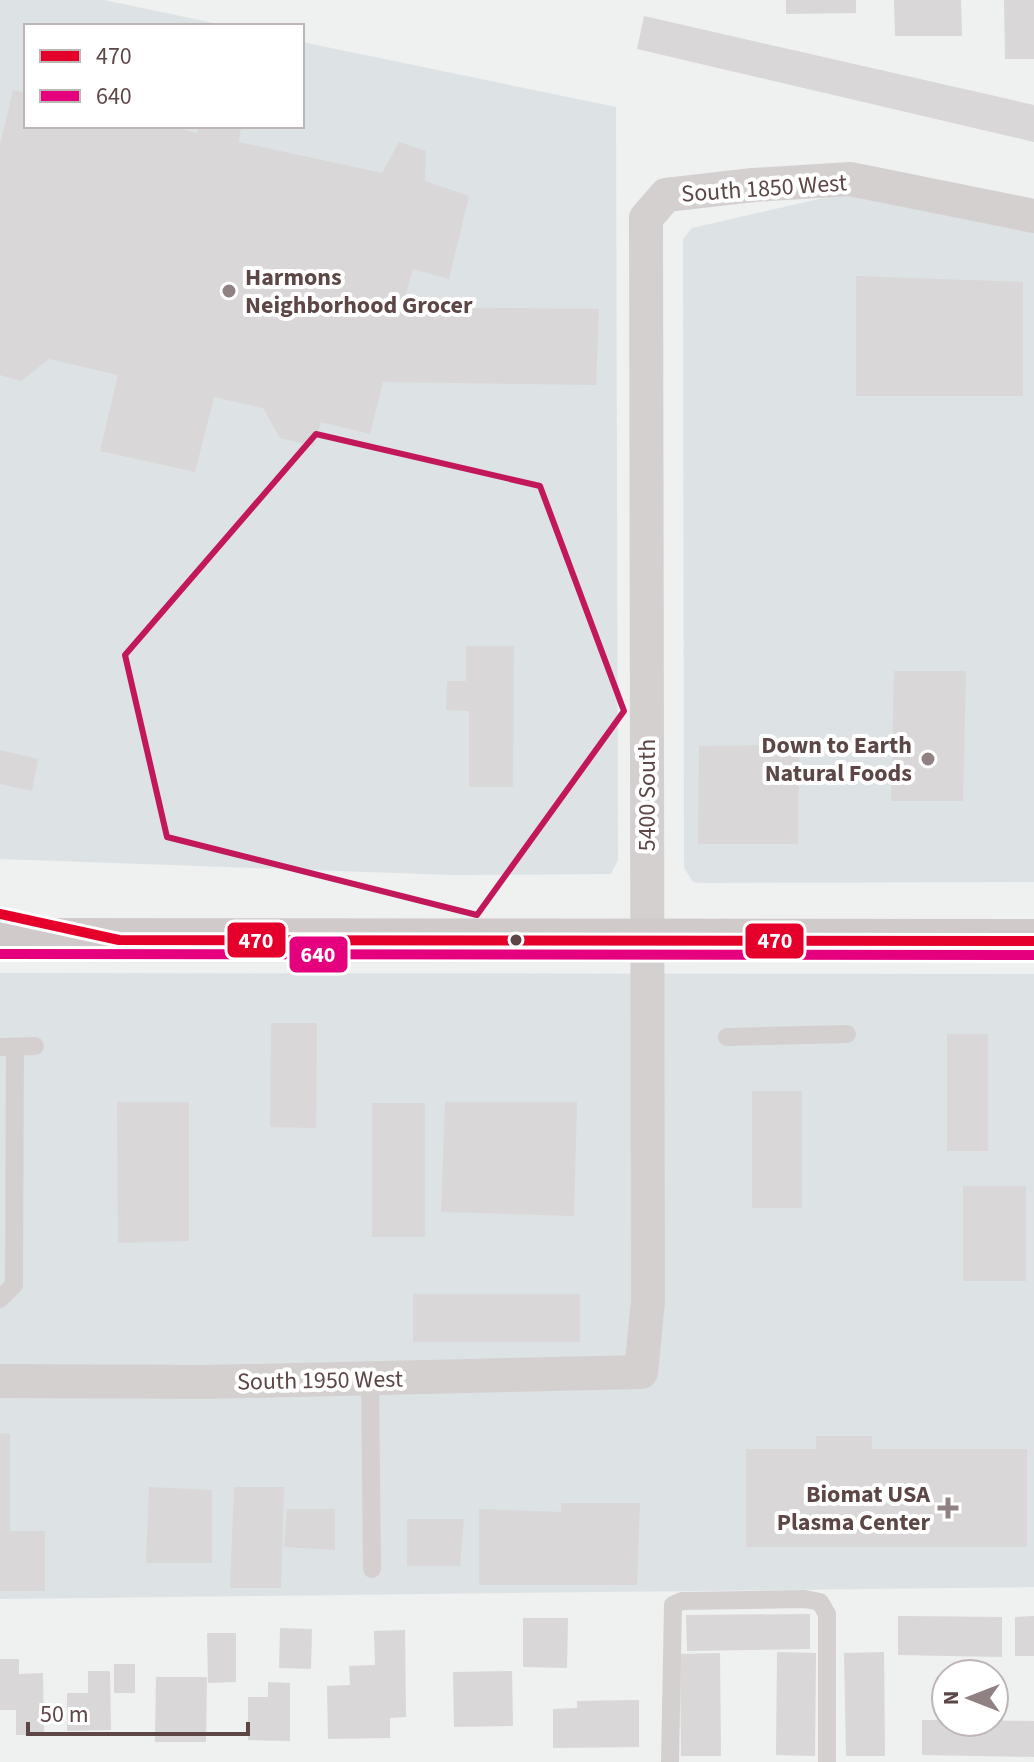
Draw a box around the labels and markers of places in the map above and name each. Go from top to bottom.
place label: Harmons Neighborhood Grocer [245,260,473,323]
marker: Harmons Neighborhood Grocer [220,282,238,300]
place label: Down to Earth Natural Foods [761,728,912,791]
marker: Down to Earth Natural Foods [919,750,937,768]
unlabelled marker [508,932,524,948]
place label: Biomat USA Plasma Center [777,1477,930,1540]
marker: Biomat USA Plasma Center [937,1497,959,1519]

